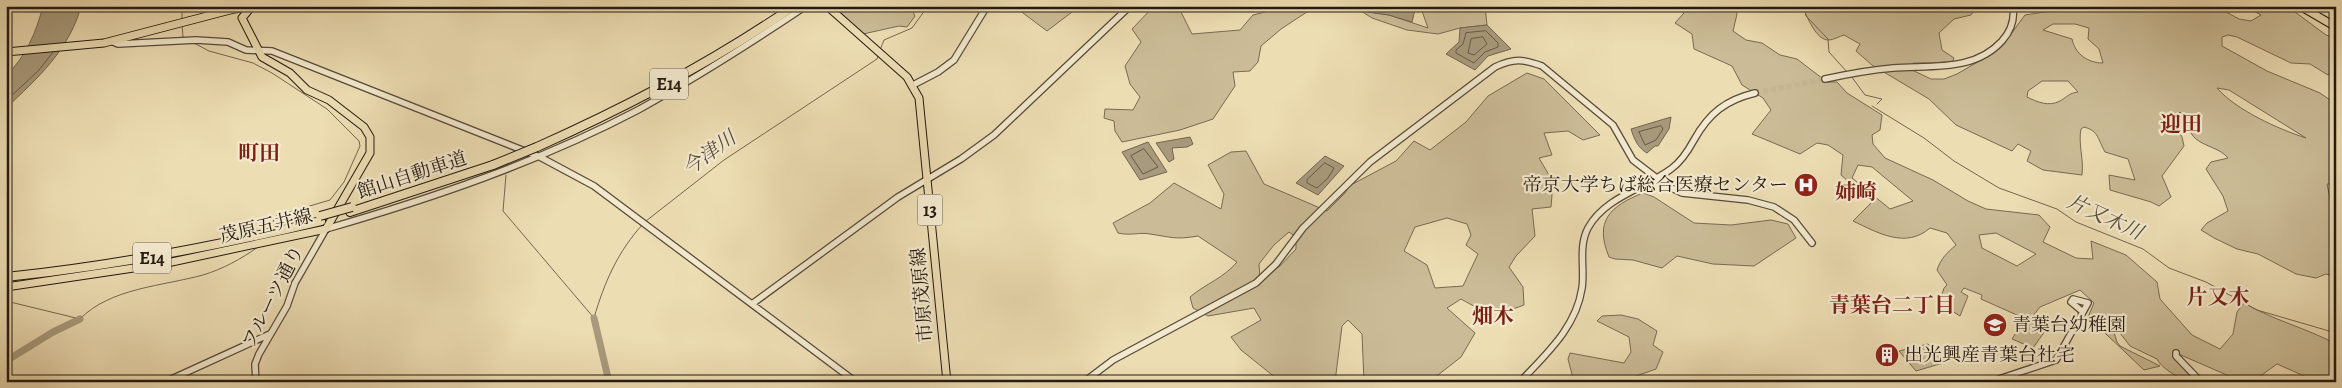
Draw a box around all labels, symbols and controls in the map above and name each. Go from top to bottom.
road number: E14 [650,68,688,100]
district label: 迎田 [2160,110,2202,138]
water label: 今津川 [677,123,743,182]
district label: 町田 [238,139,280,167]
street label: 館山自動車道 [354,145,470,205]
place label: 帝京大学ちば総合医療センター [1523,172,1788,198]
hospital icon: 帝京大学ちば総合医療センター [1793,172,1819,198]
district label: 姉崎 [1835,178,1877,206]
water label: 片又木川 [2063,188,2149,247]
road number: 13 [918,194,942,226]
street label: 茂原五井線 [217,203,315,249]
street label: フルーツ通り [236,241,310,353]
road number: E14 [133,242,171,274]
street label: 市原茂原線 [905,247,939,343]
district label: 片又木 [2187,283,2250,311]
district label: 青葉台二丁目 [1829,291,1955,319]
district label: 畑木 [1472,302,1514,330]
school or university icon: 青葉台幼稚園 [1982,312,2008,338]
place label: 青葉台幼稚園 [2012,312,2126,338]
building icon: 出光興産青葉台社宅 [1874,342,1900,368]
place label: 出光興産青葉台社宅 [1904,342,2075,368]

